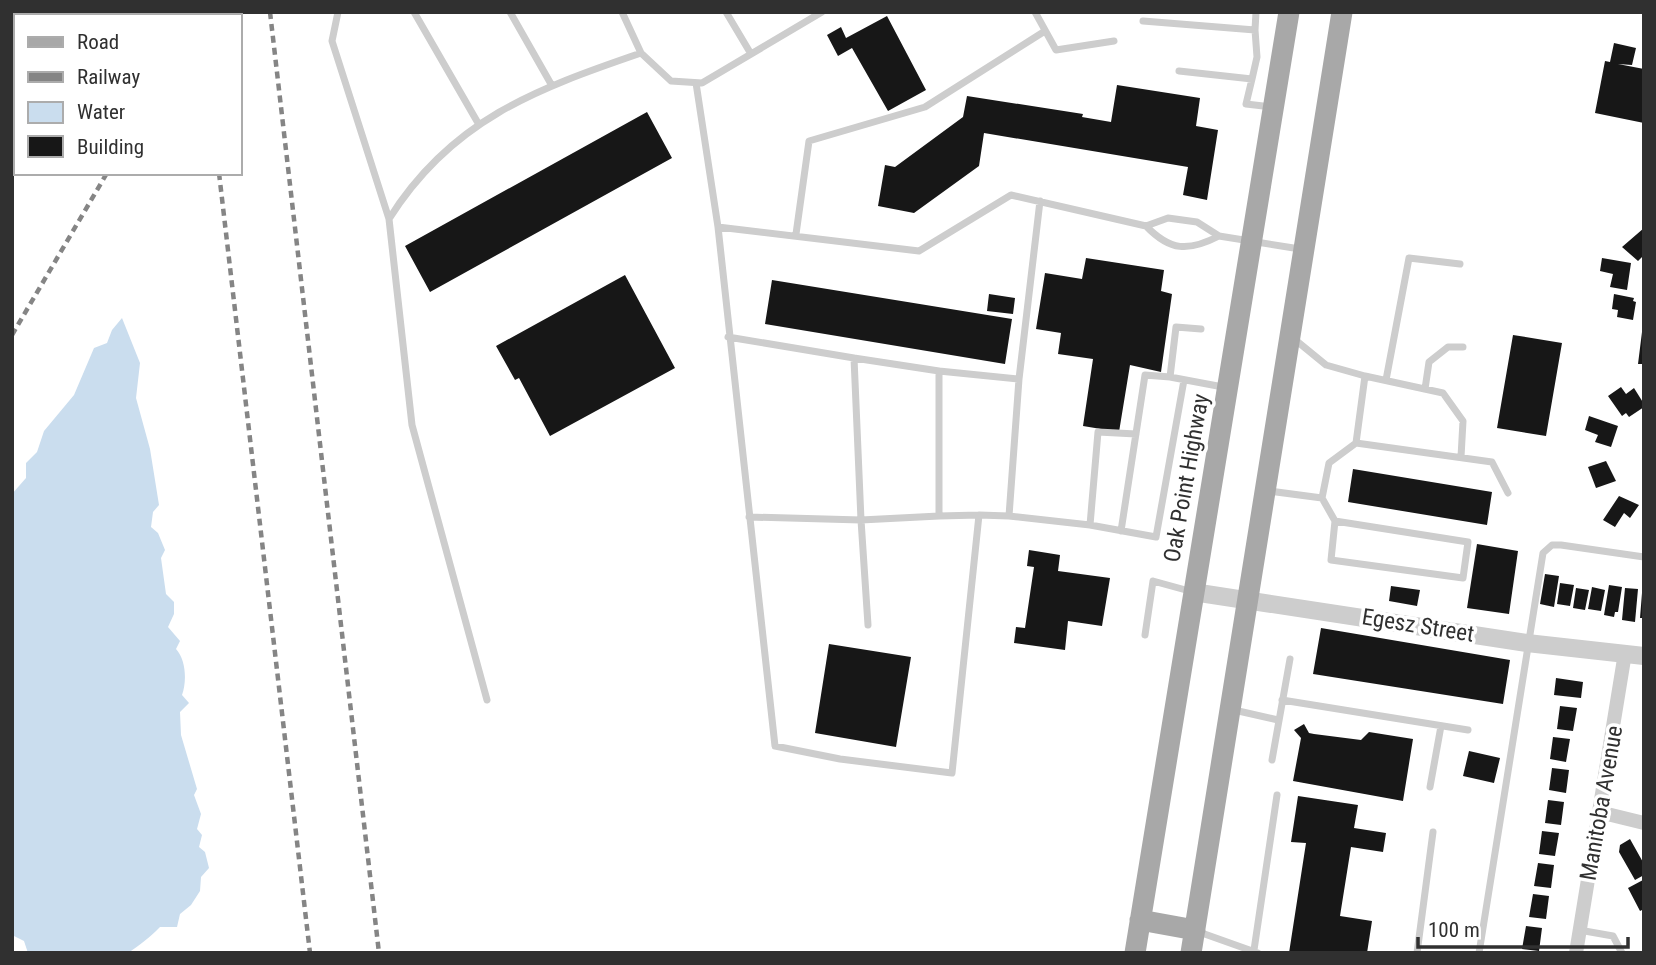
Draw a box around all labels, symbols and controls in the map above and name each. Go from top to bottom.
legend [14,14,242,175]
text: Road [77,30,119,54]
text: Railway [77,65,140,89]
text: Water [77,100,125,124]
text: Building [77,135,144,159]
street label: Oak Point Highway [1158,391,1215,564]
street label: Egesz Street [1360,603,1476,648]
street label: Manitoba Avenue [1575,724,1628,883]
scale bar [1418,906,1628,950]
text: 100 m [1428,918,1480,942]

